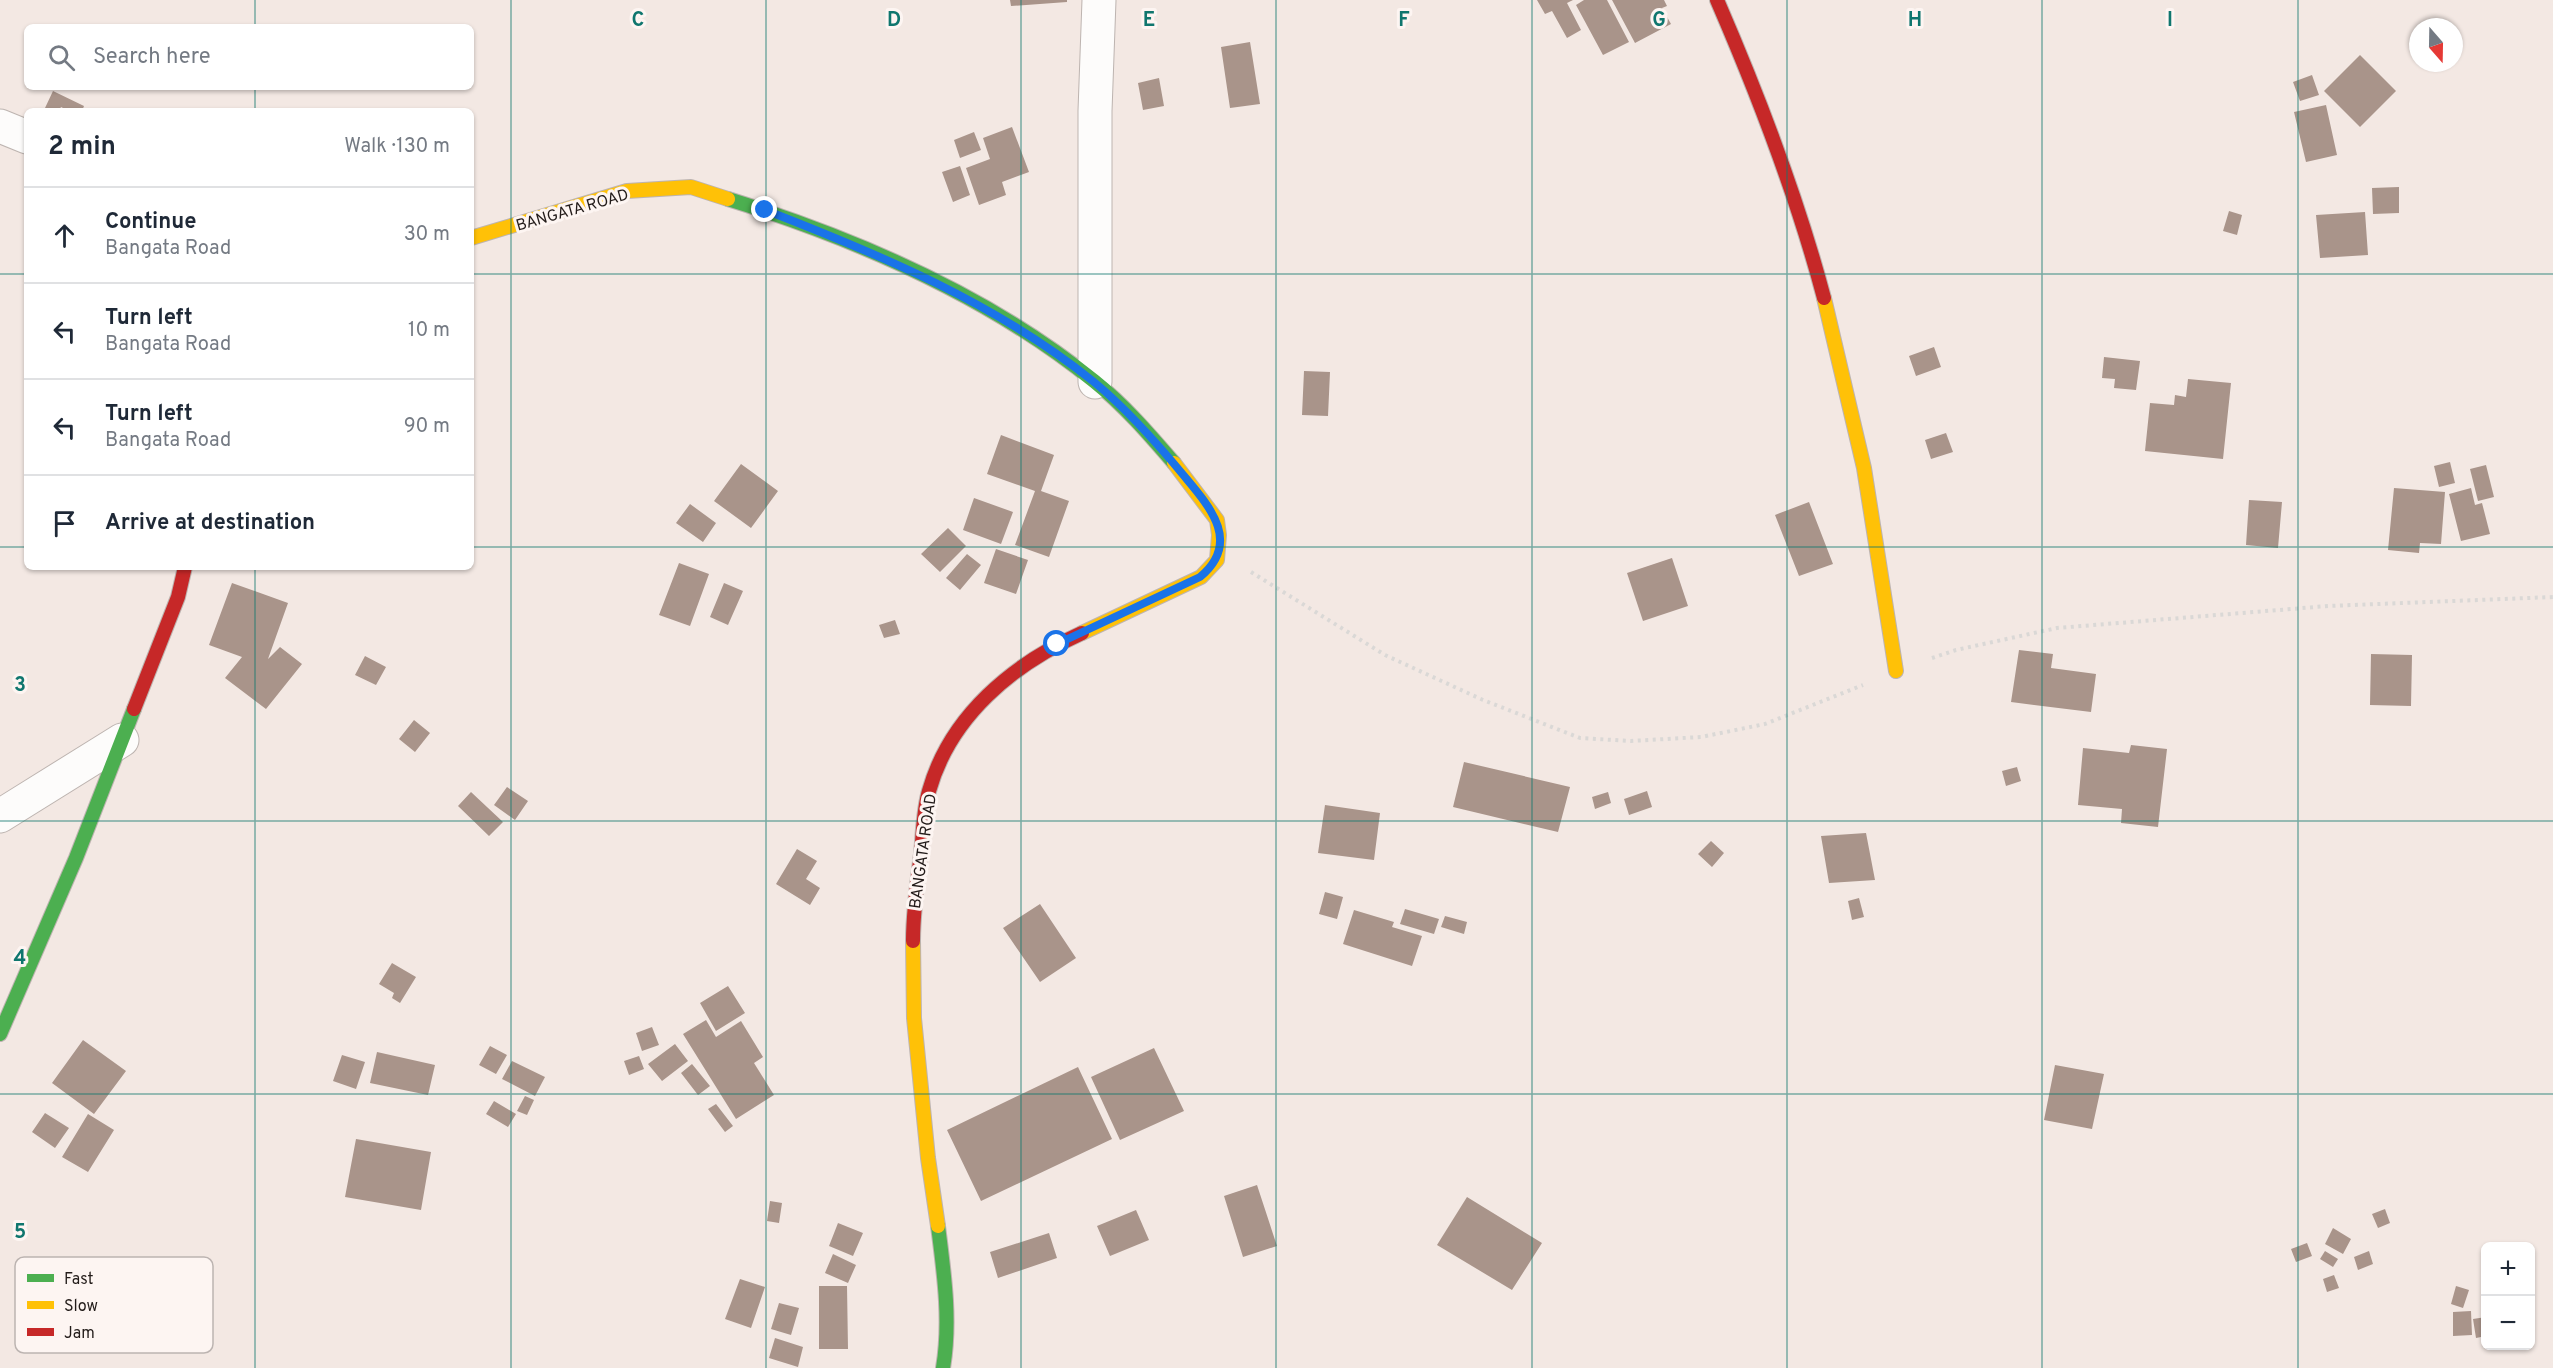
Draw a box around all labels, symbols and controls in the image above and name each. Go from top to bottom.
text: C [632,8,644,34]
text: D [887,8,901,34]
text: E [1143,8,1155,34]
text: F [1398,8,1410,34]
text: G [1652,8,1666,34]
text: H [1908,8,1922,34]
text: I [2167,8,2173,34]
north arrow [2409,18,2463,72]
search box [24,24,474,90]
icon: search [45,41,78,74]
text: Search here [93,44,211,71]
text: 2 min [48,131,116,164]
text: Walk · 130 m [344,134,450,160]
street label: BANGATA ROAD [514,185,631,237]
route end [751,196,777,222]
text: Continue [105,209,196,236]
icon: ahead [48,219,81,252]
text: 30 m [404,222,450,248]
text: Bangata Road [105,236,231,262]
text: Turn left [105,305,193,332]
icon: left [48,315,81,348]
text: 10 m [408,318,450,344]
text: Bangata Road [105,332,231,358]
text: Turn left [105,401,193,428]
icon: left [48,411,81,444]
text: 90 m [404,414,450,440]
text: Bangata Road [105,428,231,454]
icon: arrive [48,507,81,540]
text: Arrive at destination [105,510,315,537]
route start [1043,630,1069,656]
text: 3 [14,673,26,699]
street label: BANGATA ROAD [906,792,942,910]
text: 4 [14,946,26,972]
text: 5 [14,1220,26,1246]
map controls [2481,1242,2535,1350]
button: + [2481,1242,2535,1296]
legend [15,1257,213,1353]
text: Fast [64,1270,94,1290]
button: − [2481,1296,2535,1350]
text: Slow [64,1297,98,1317]
text: Jam [64,1324,95,1344]

